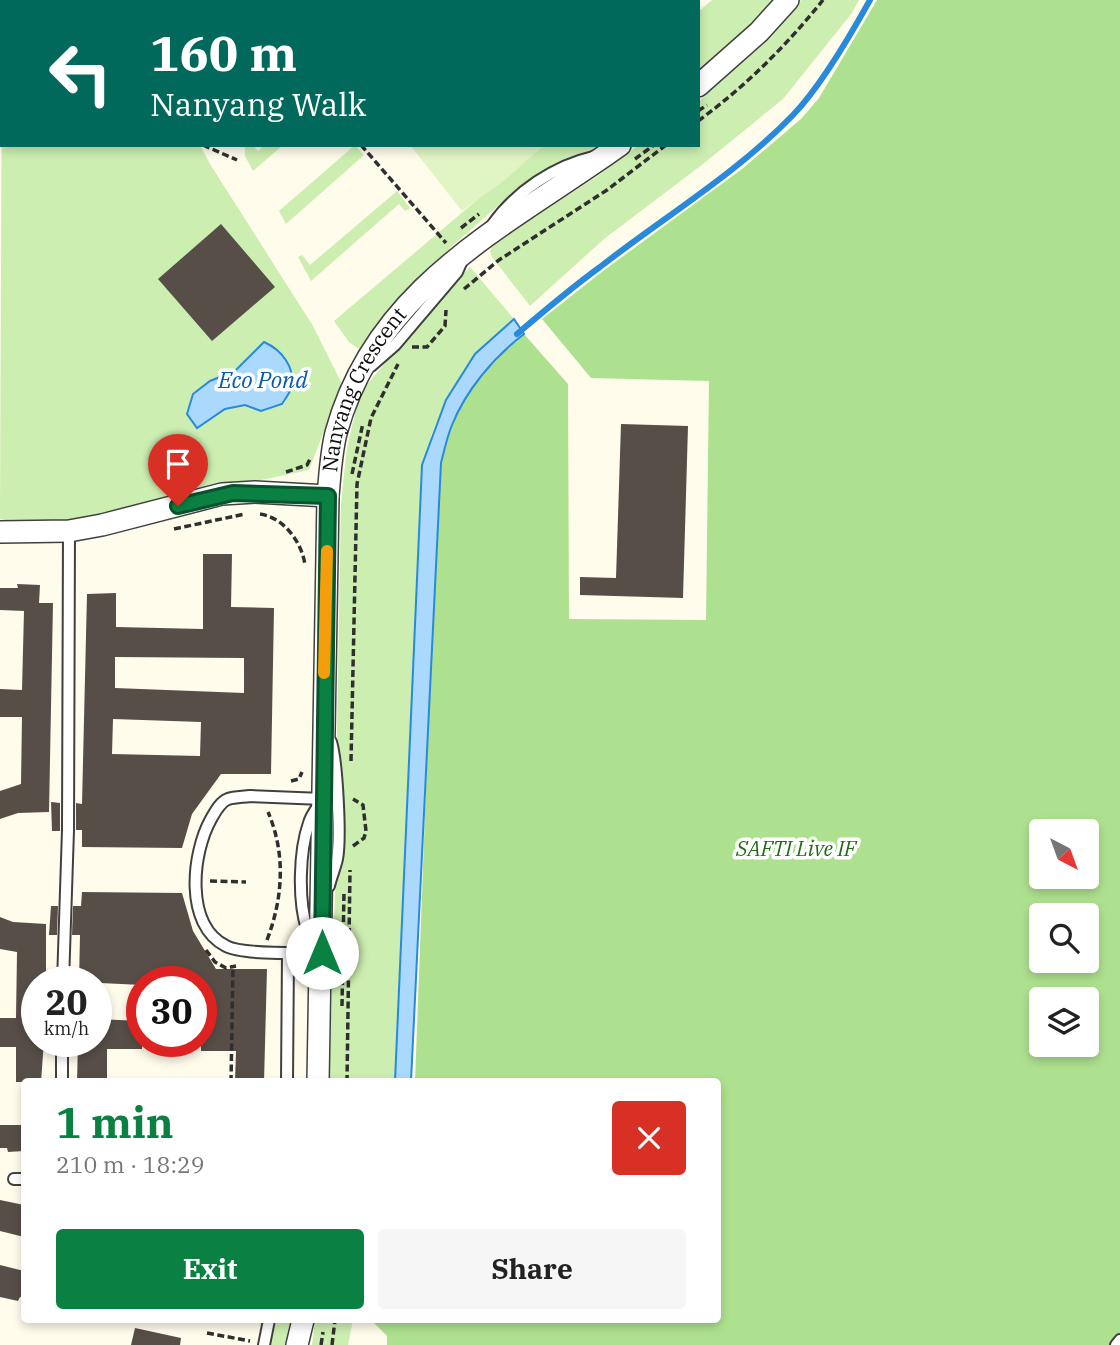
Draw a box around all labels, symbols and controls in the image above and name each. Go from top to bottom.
text: 160 m [150,21,297,84]
icon: left [35,28,126,119]
text: Nanyang Walk [150,83,366,125]
street label: Nanyang Crescent [315,301,412,474]
water label: Eco Pond [217,364,308,394]
pin [148,434,208,506]
icon: arrive [159,445,197,483]
north arrow [1029,819,1099,889]
map controls [1029,819,1099,1057]
park label: SAFTI Live IF [735,834,858,862]
button: search [1029,903,1099,973]
position arrow [285,916,359,990]
speed limit sign: 30 [126,966,217,1057]
text: 20 [45,979,88,1025]
button: layers [1029,987,1099,1057]
text: km/h [44,1017,89,1040]
text: 1 min [56,1095,174,1150]
button: close [612,1101,686,1175]
text: 210 m · 18:29 [56,1149,205,1179]
button: Exit [56,1229,364,1309]
button: Share [378,1229,686,1309]

